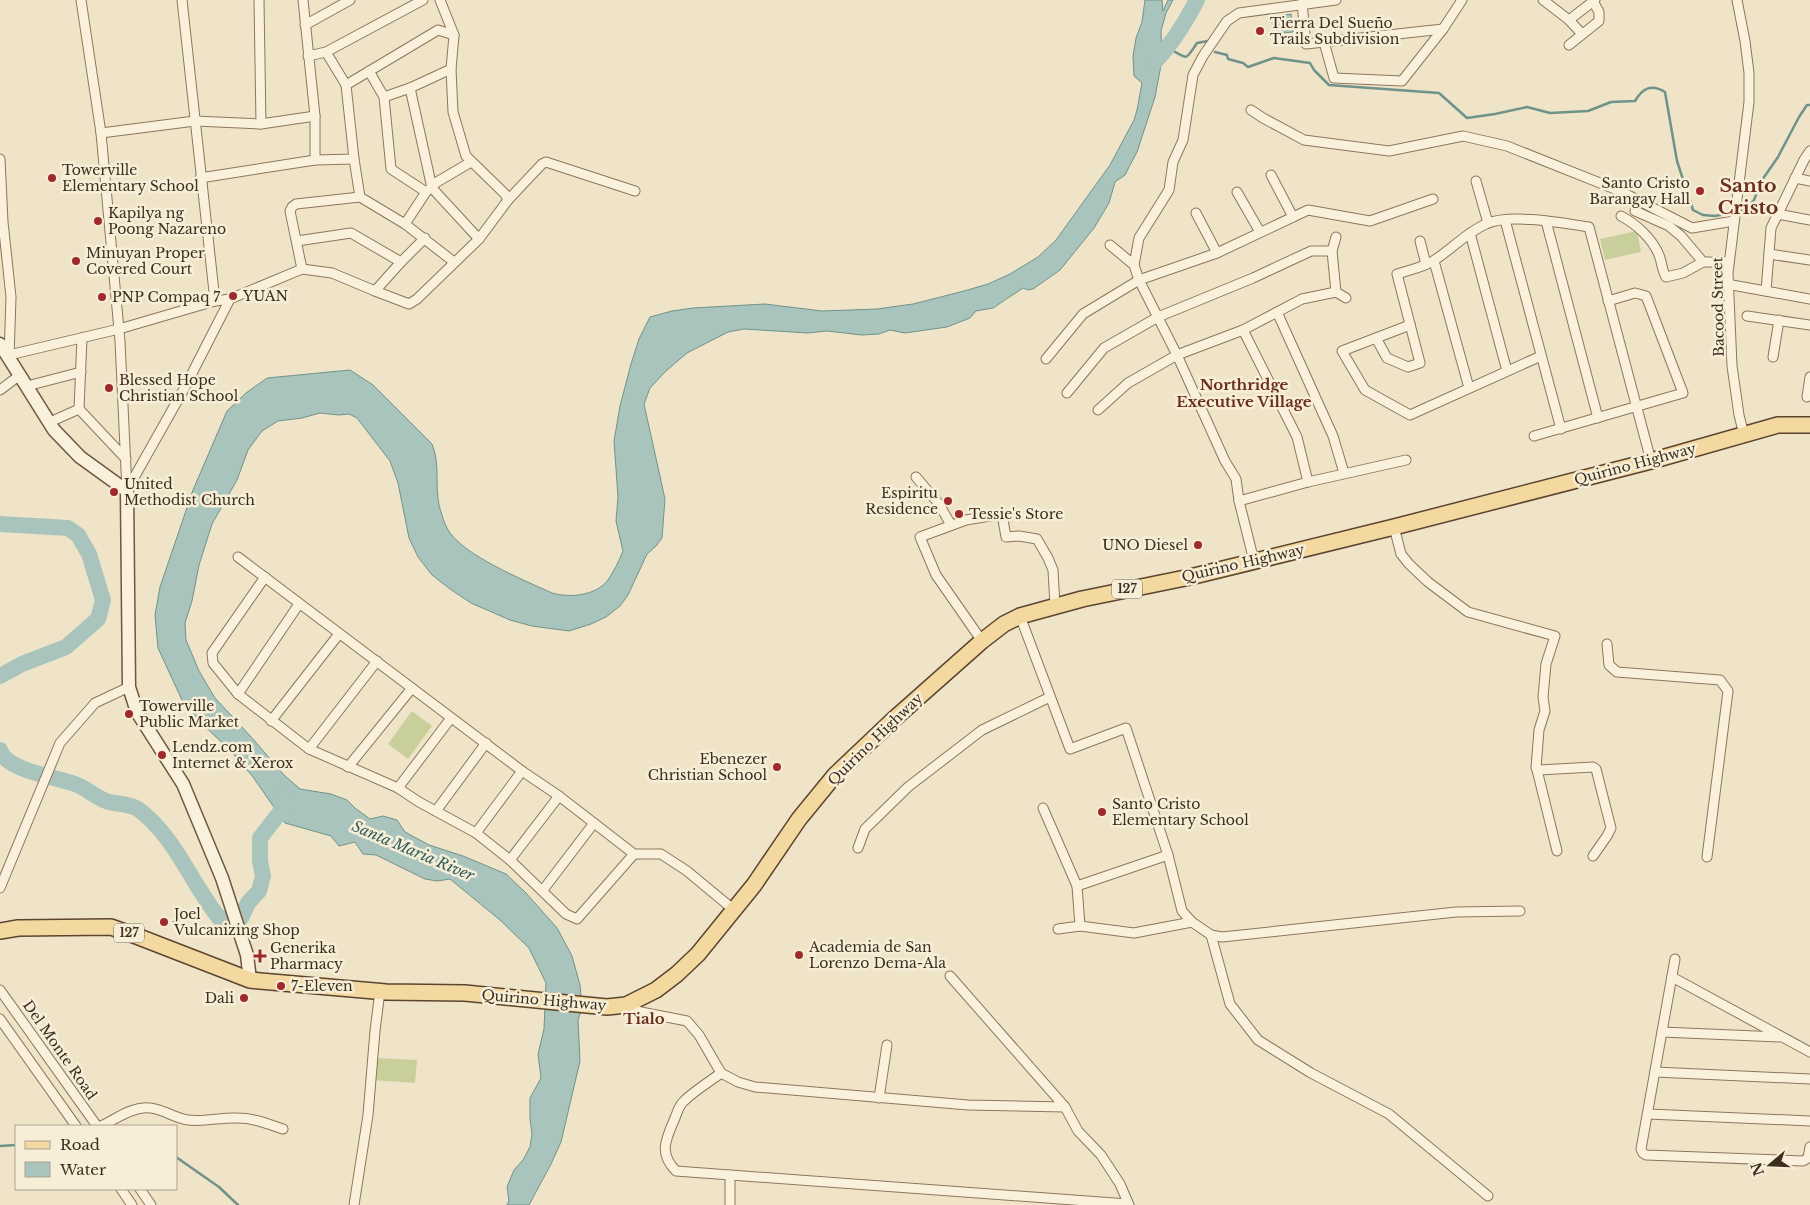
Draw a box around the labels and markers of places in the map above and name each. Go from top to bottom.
place label: Tierra Del Sueño Trails Subdivision [1270,14,1400,48]
marker: Tierra Del Sueño Trails Subdivision [1254,25,1266,37]
place label: Towerville Elementary School [62,161,199,195]
marker: Towerville Elementary School [46,172,58,184]
place label: Santo Cristo Barangay Hall [1589,174,1690,208]
marker: Santo Cristo Barangay Hall [1694,185,1706,197]
place label: Kapilya ng Poong Nazareno [108,204,226,238]
marker: Kapilya ng Poong Nazareno [92,215,104,227]
place label: Minuyan Proper Covered Court [86,244,205,278]
marker: Minuyan Proper Covered Court [70,255,82,267]
place label: YUAN [242,287,289,305]
place label: PNP Compaq 7 [112,288,221,306]
marker: YUAN [227,290,239,302]
marker: PNP Compaq 7 [96,291,108,303]
place label: Blessed Hope Christian School [119,371,239,405]
marker: Blessed Hope Christian School [103,382,115,394]
place label: United Methodist Church [124,475,255,509]
place label: Espiritu Residence [865,484,939,518]
marker: United Methodist Church [108,486,120,498]
marker: Espiritu Residence [942,495,954,507]
place label: Tessie's Store [969,505,1063,523]
marker: Tessie's Store [953,508,965,520]
place label: UNO Diesel [1102,536,1188,554]
marker: UNO Diesel [1192,539,1204,551]
place label: Towerville Public Market [139,697,240,731]
marker: Towerville Public Market [123,708,135,720]
place label: Lendz.com Internet & Xerox [172,738,294,772]
marker: Lendz.com Internet & Xerox [156,749,168,761]
place label: Ebenezer Christian School [648,750,767,784]
marker: Ebenezer Christian School [771,761,783,773]
place label: Santo Cristo Elementary School [1112,795,1249,829]
marker: Santo Cristo Elementary School [1096,806,1108,818]
place label: Joel Vulcanizing Shop [172,905,300,939]
marker: Joel Vulcanizing Shop [158,916,170,928]
place label: Academia de San Lorenzo Dema-Ala [808,938,946,972]
place label: Generika Pharmacy [270,939,343,973]
marker: Academia de San Lorenzo Dema-Ala [793,949,805,961]
marker: Generika Pharmacy [254,950,266,962]
place label: 7-Eleven [291,977,353,995]
marker: 7-Eleven [275,980,287,992]
place label: Dali [205,989,234,1007]
marker: Dali [238,992,250,1004]

